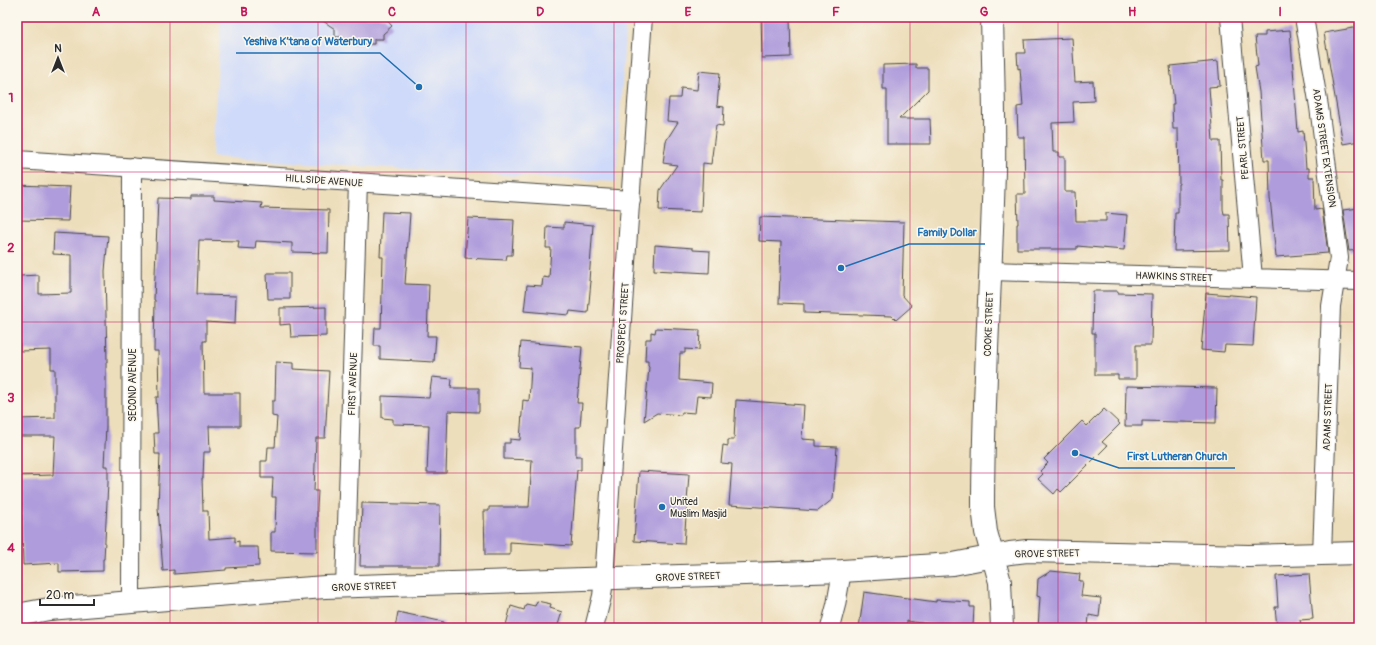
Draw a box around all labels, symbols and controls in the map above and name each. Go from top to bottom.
text: A [92,4,101,20]
text: B [240,4,248,20]
text: C [388,4,396,20]
text: D [536,4,544,20]
text: E [685,4,692,20]
text: F [832,4,840,20]
text: G [980,4,989,20]
text: H [1128,4,1136,20]
text: I [1278,4,1282,20]
callout: Yeshiva K’tana of Waterbury [236,30,380,53]
text: Yeshiva K’tana of Waterbury [243,35,372,48]
north arrow [38,38,78,78]
text: N [54,42,62,55]
street label: ADAMS STREET EXTENSION [1310,88,1338,209]
text: 1 [8,90,14,106]
street label: PEARL STREET [1234,115,1252,180]
street label: HILLSIDE AVENUE [285,172,363,190]
callout: Family Dollar [909,221,985,244]
text: Family Dollar [917,226,978,239]
text: 2 [7,240,15,256]
street label: HAWKINS STREET [1135,270,1213,284]
street label: PROSPECT STREET [614,282,632,364]
street label: COOKE STREET [982,291,996,357]
street label: SECOND AVENUE [127,348,139,422]
street label: FIRST AVENUE [346,352,360,416]
street label: ADAMS STREET [1321,383,1335,451]
text: 3 [7,390,15,406]
callout: First Lutheran Church [1119,445,1235,468]
text: First Lutheran Church [1127,450,1227,463]
place label: United Muslim Masjid [670,496,727,520]
marker: United Muslim Masjid [657,502,667,512]
text: 4 [7,540,15,556]
street label: GROVE STREET [1014,547,1080,561]
street label: GROVE STREET [655,570,721,584]
street label: GROVE STREET [331,580,397,594]
scale bar [40,581,94,607]
text: 20 m [46,588,75,603]

